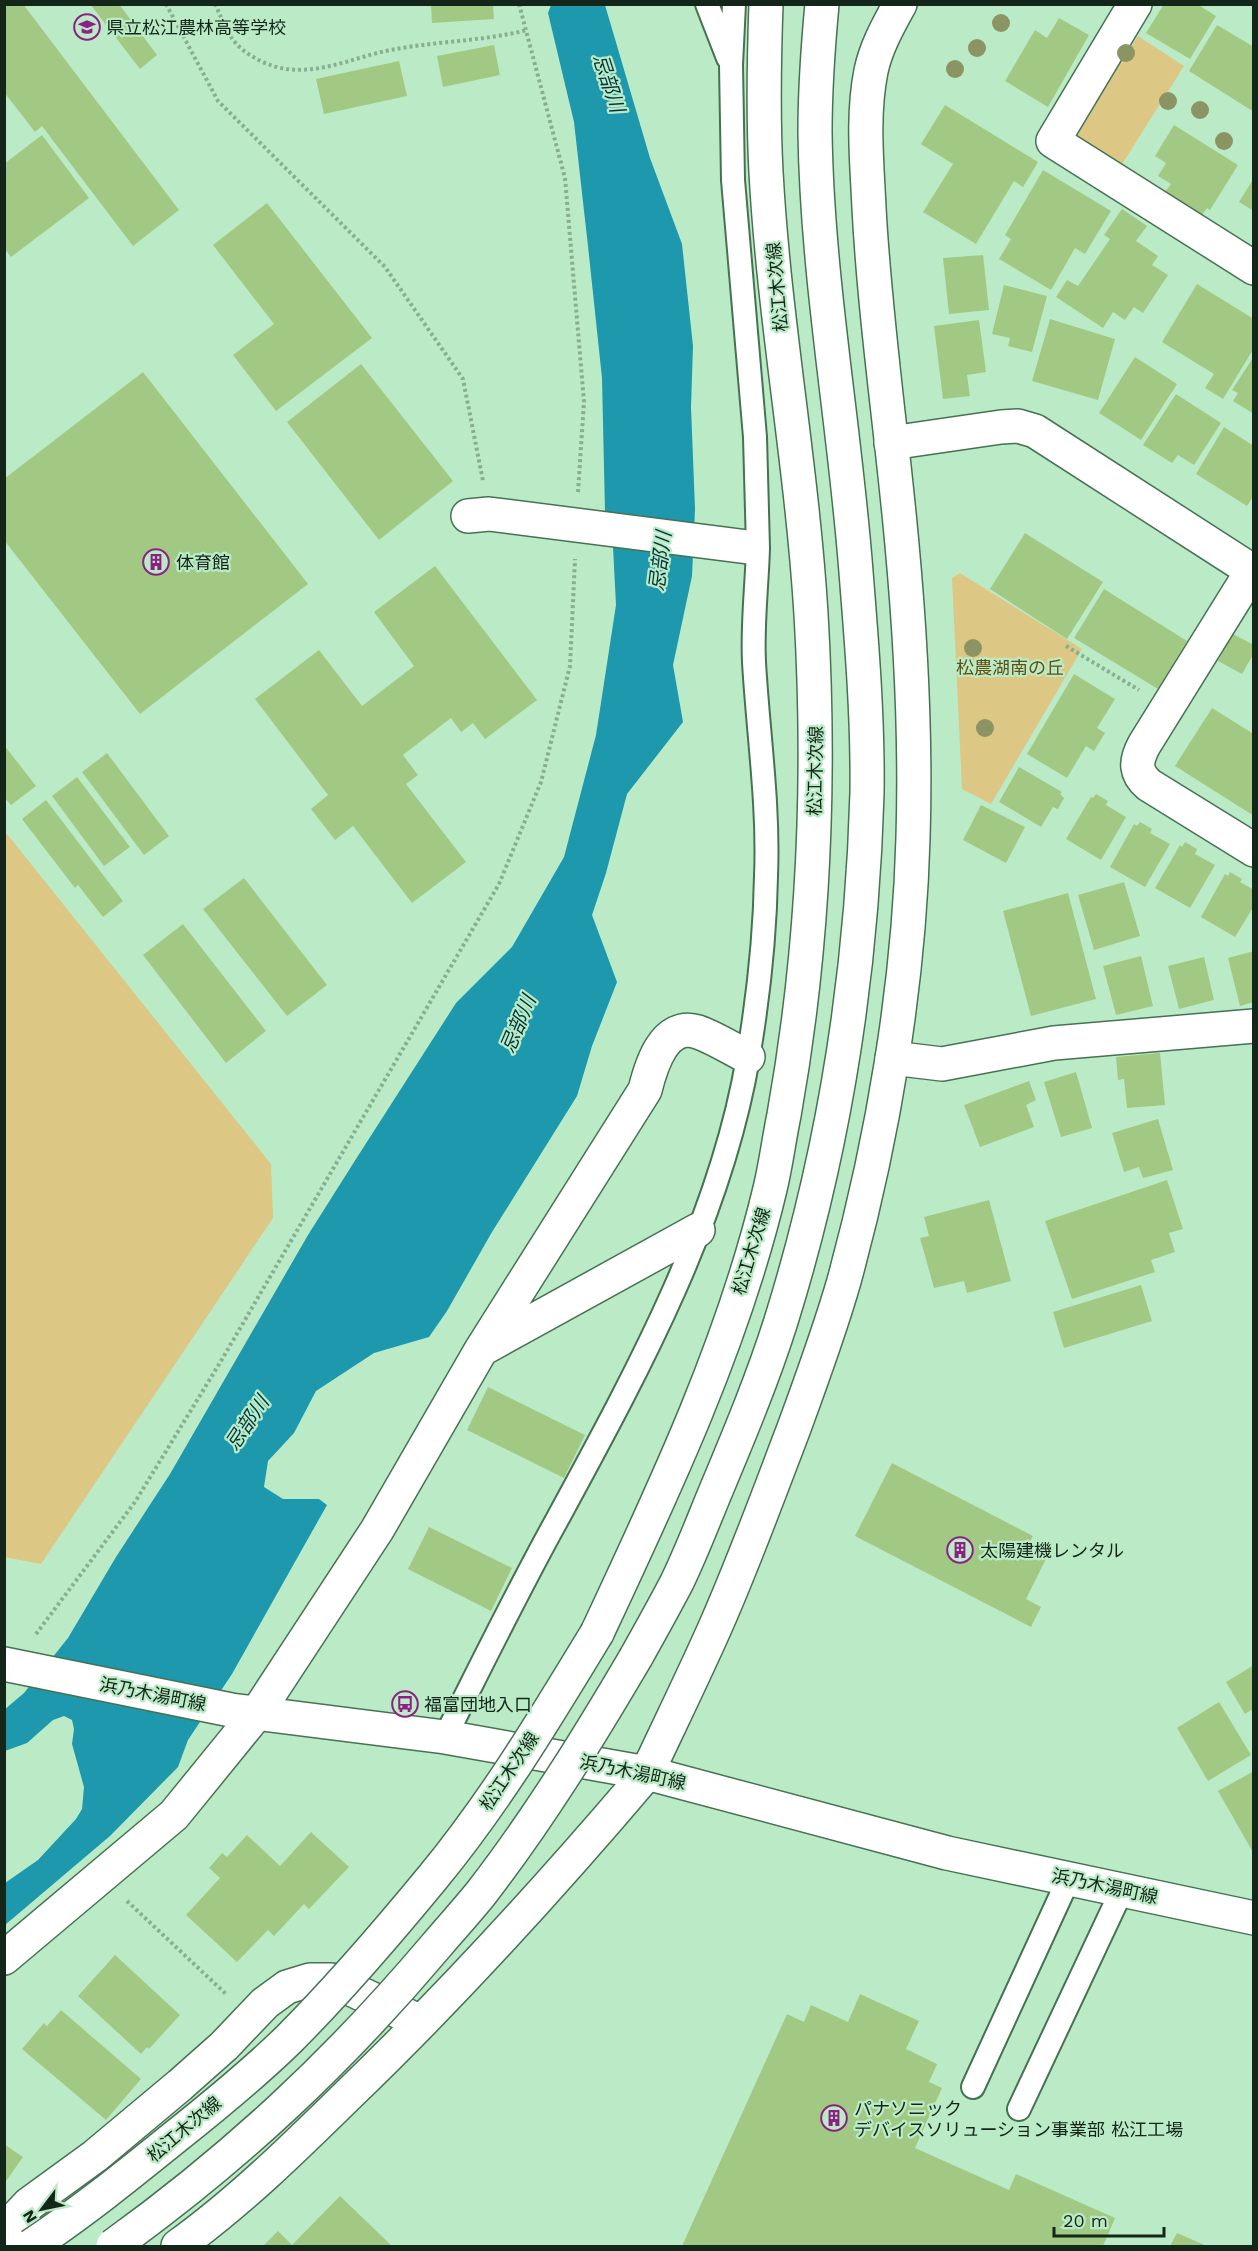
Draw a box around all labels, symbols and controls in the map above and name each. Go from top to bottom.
school or university icon: 県立松江農林高等学校 [72,12,102,42]
place label: 県立松江農林高等学校 [106,17,286,38]
water label: 忌部川 [588,51,630,117]
street label: 松江木次線 [763,241,791,333]
water label: 忌部川 [644,528,676,592]
building icon: 体育館 [141,547,171,577]
place label: 体育館 [176,552,230,573]
park label: 松農湖南の丘 [956,657,1064,678]
street label: 松江木次線 [804,726,826,816]
water label: 忌部川 [495,990,542,1056]
street label: 松江木次線 [728,1205,774,1297]
water label: 忌部川 [220,1390,275,1455]
building icon: 太陽建機レンタル [945,1535,975,1565]
place label: 太陽建機レンタル [980,1540,1124,1561]
street label: 浜乃木湯町線 [98,1673,208,1715]
bus stop icon: 福富団地入口 [390,1689,420,1719]
place label: 福富団地入口 [424,1694,532,1715]
street label: 松江木次線 [475,1728,543,1814]
street label: 浜乃木湯町線 [578,1751,688,1793]
street label: 浜乃木湯町線 [1050,1865,1160,1907]
street label: 松江木次線 [143,2092,225,2166]
place label: パナソニック デバイスソリューション事業部 松江工場 [854,2098,1183,2140]
building icon: パナソニック デバイスソリューション事業部 松江工場 [819,2103,849,2133]
north arrow [12,2179,72,2239]
scale bar [1054,2200,1164,2238]
text: N [19,2207,41,2227]
text: 20 m [1063,2210,1108,2231]

